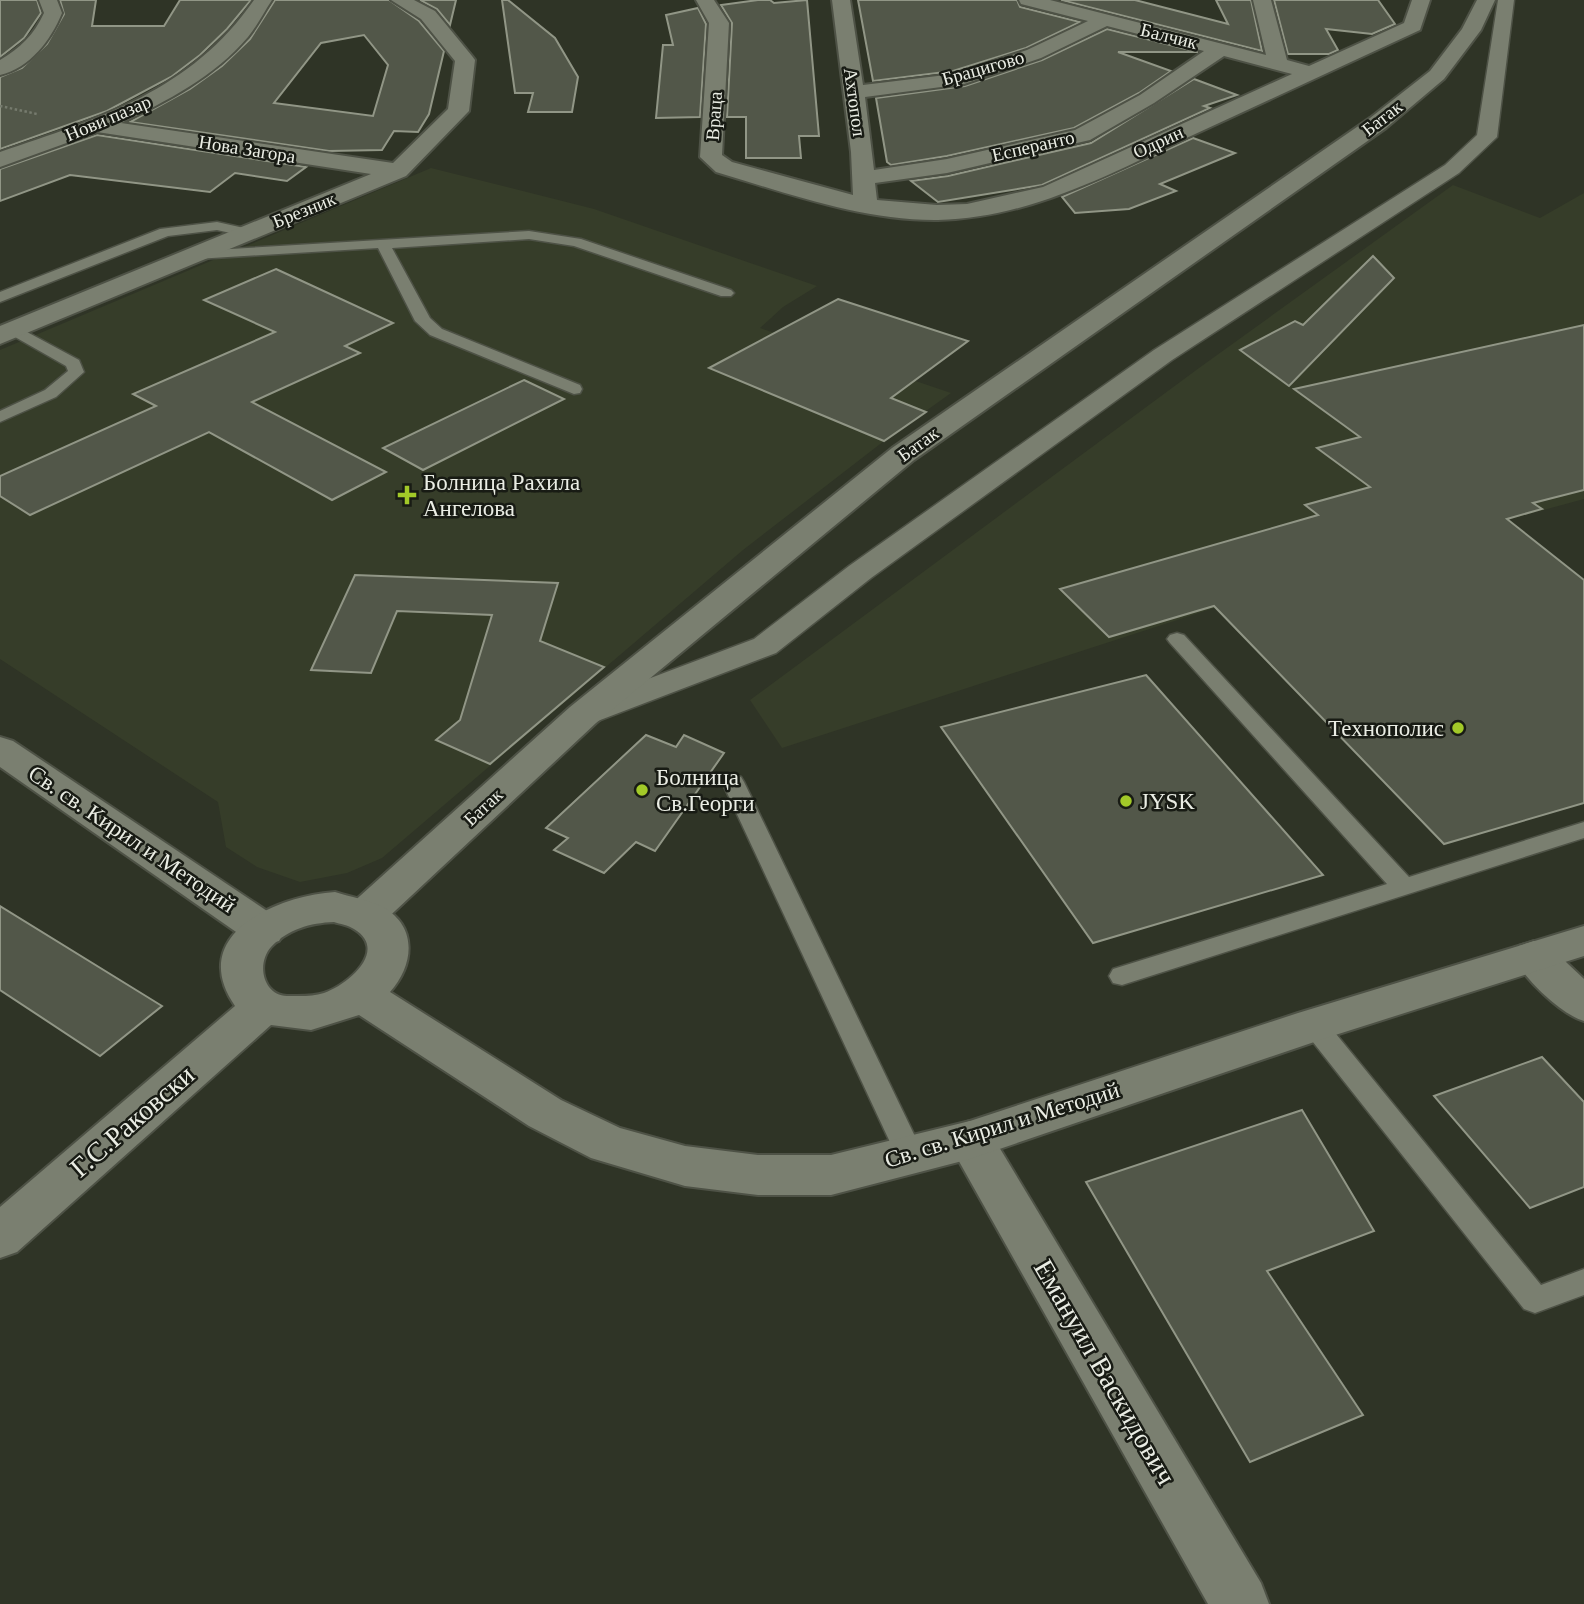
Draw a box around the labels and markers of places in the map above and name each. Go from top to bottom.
place label: Болница Рахила Ангелова [423,470,580,521]
marker: Болница Рахила Ангелова [397,485,417,505]
place label: Технополис [1328,716,1444,741]
marker: Технополис [1450,720,1466,736]
place label: Болница Св.Георги [656,765,754,816]
marker: Болница Св.Георги [634,782,650,798]
place label: JYSK [1140,789,1195,814]
marker: JYSK [1118,793,1134,809]

